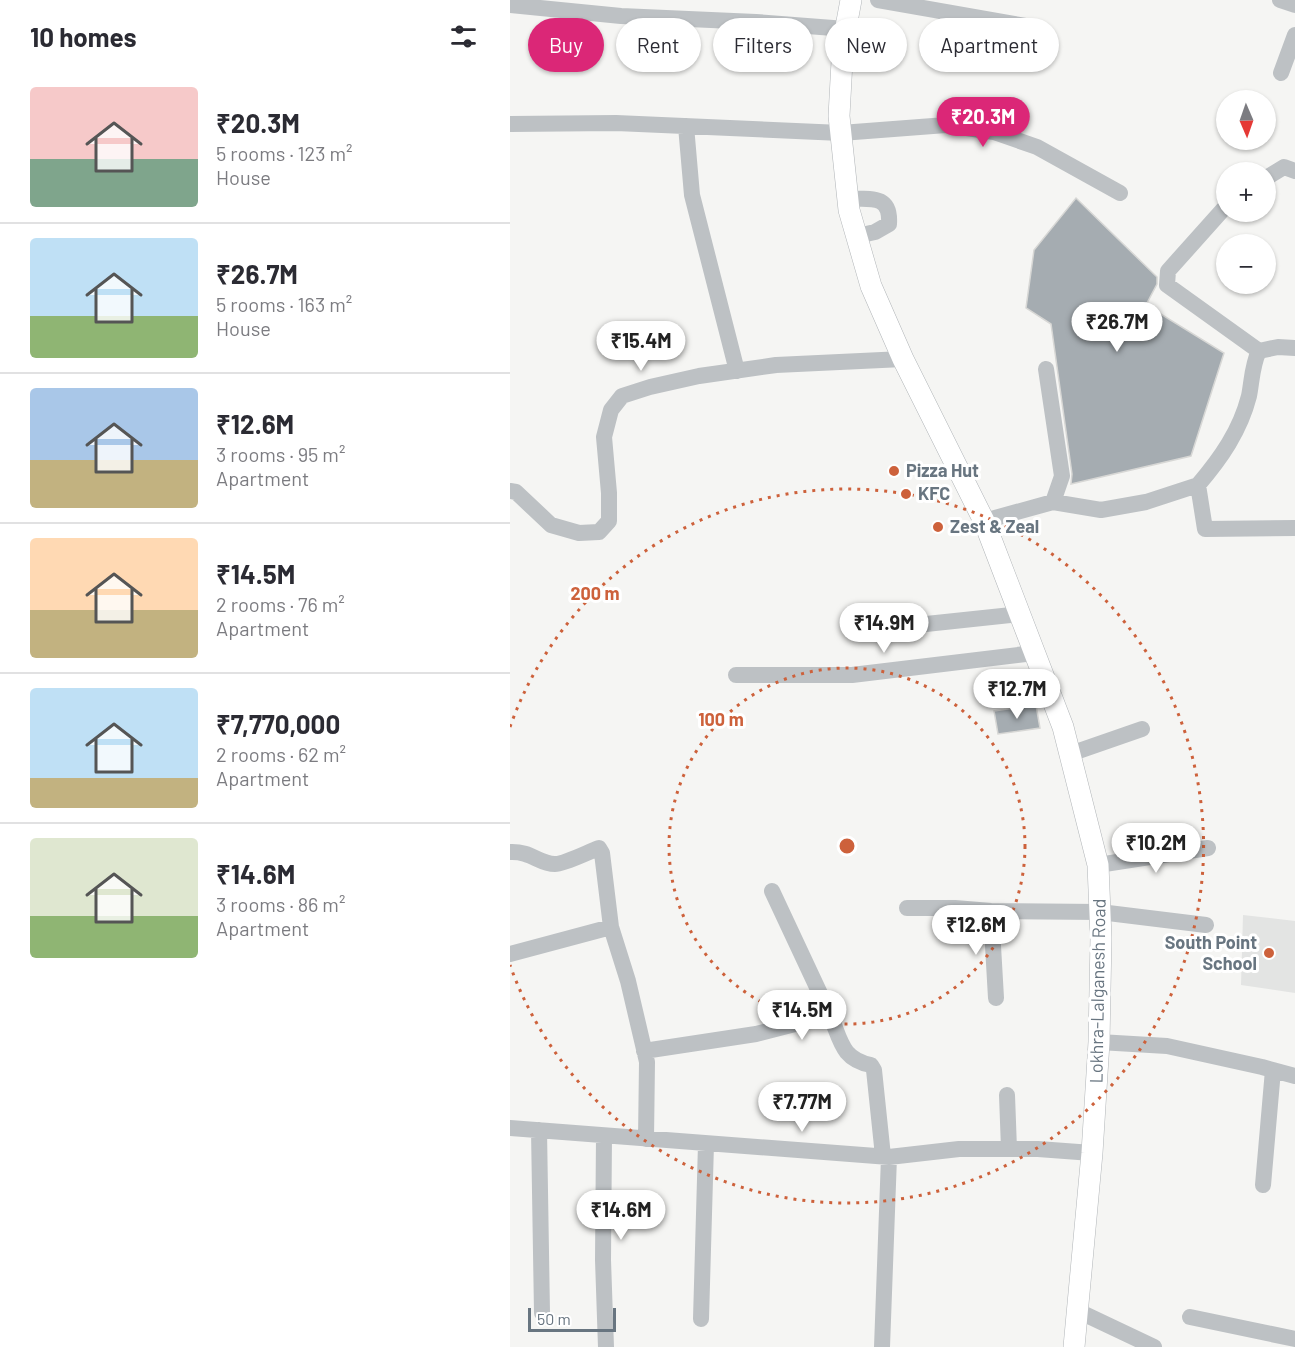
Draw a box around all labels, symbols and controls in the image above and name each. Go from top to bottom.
chip: Buy [528,18,604,72]
chip: Rent [616,18,701,72]
chip: Filters [713,18,813,72]
chip: New [825,18,907,72]
chip: Apartment [919,18,1059,72]
icon: filters [447,20,480,53]
text: 10 homes [30,21,137,52]
north arrow [1216,90,1276,150]
map controls [1216,90,1276,294]
pin: ₹20.3M [934,97,1032,148]
text: ₹20.3M [951,104,1015,128]
text: ₹20.3M [216,107,300,138]
icon: home [78,111,150,183]
text: 5 rooms · 123 m² [216,141,353,165]
button: + [1216,162,1276,222]
text: House [216,165,271,189]
button: − [1216,234,1276,294]
text: ₹26.7M [216,258,298,289]
icon: home [78,262,150,334]
text: 5 rooms · 163 m² [216,292,352,316]
pin: ₹26.7M [1068,302,1166,353]
text: ₹26.7M [1086,309,1149,333]
text: House [216,316,271,340]
pin: ₹15.4M [592,321,690,372]
text: ₹15.4M [610,328,672,352]
text: ₹12.6M [216,408,294,439]
icon: home [78,412,150,484]
text: 3 rooms · 95 m² [216,442,345,466]
place label: Pizza Hut [906,459,979,481]
marker: Pizza Hut [887,464,901,478]
text: Apartment [216,466,309,490]
place label: KFC [918,482,950,504]
marker: KFC [899,487,913,501]
place label: Zest & Zeal [950,515,1039,537]
marker: Zest & Zeal [931,520,945,534]
text: ₹14.5M [216,558,295,589]
icon: home [78,562,150,634]
text: 200 m [570,582,620,604]
text: 2 rooms · 76 m² [216,592,345,616]
pin: ₹14.9M [835,603,933,654]
text: ₹14.9M [854,610,914,634]
text: Apartment [216,616,309,640]
pin: ₹12.7M [968,669,1066,720]
text: ₹12.7M [987,676,1047,700]
text: ₹7,770,000 [216,708,340,739]
text: 100 m [698,708,744,730]
icon: home [78,712,150,784]
text: 2 rooms · 62 m² [216,742,346,766]
text: Apartment [216,766,309,790]
pin: ₹10.2M [1107,823,1205,874]
text: ₹10.2M [1126,830,1186,854]
centre of rings [837,836,857,856]
text: ₹14.6M [216,858,295,889]
icon: home [78,862,150,934]
text: 3 rooms · 86 m² [216,892,345,916]
street label: Lokhra-Lalganesh Road [1084,898,1110,1084]
pin: ₹12.6M [927,905,1025,956]
text: ₹12.6M [946,912,1006,936]
text: Apartment [216,916,309,940]
place label: South Point School [1165,931,1257,974]
marker: South Point School [1262,946,1276,960]
pin: ₹14.5M [753,990,851,1041]
text: ₹14.5M [771,997,833,1021]
pin: ₹7.77M [753,1082,851,1133]
text: ₹7.77M [772,1089,832,1113]
pin: ₹14.6M [572,1190,670,1241]
text: ₹14.6M [590,1197,652,1221]
scale bar [528,1305,616,1332]
text: 50 m [537,1309,571,1328]

